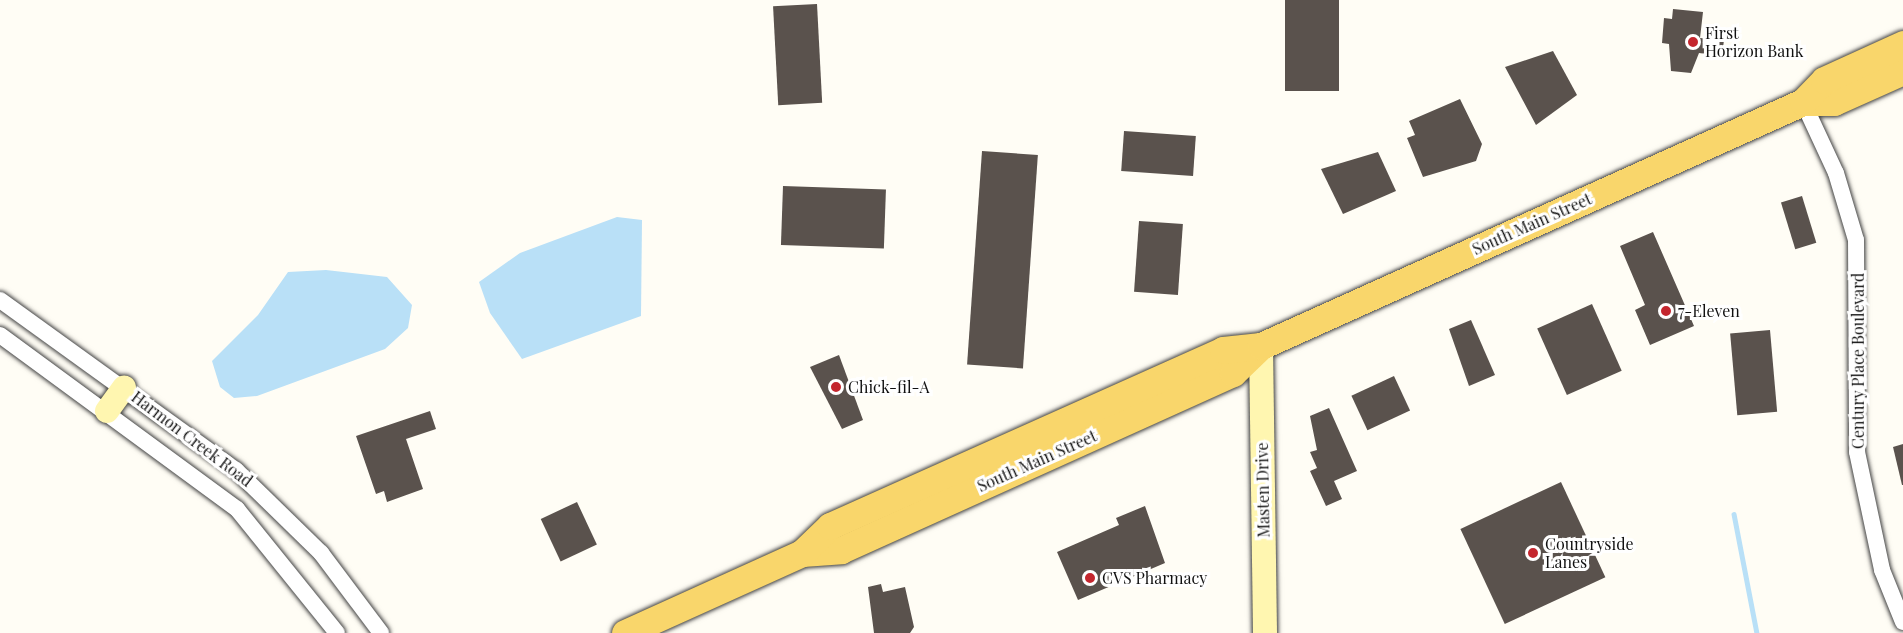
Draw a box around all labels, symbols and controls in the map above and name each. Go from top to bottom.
place label: First Horizon Bank [1705,23,1804,61]
marker: First Horizon Bank [1686,35,1700,49]
street label: South Main Street [1469,189,1595,259]
street label: Century Place Boulevard [1848,273,1868,449]
place label: 7-Eleven [1678,301,1740,321]
marker: 7-Eleven [1659,304,1673,318]
place label: Chick-fil-A [848,377,930,397]
marker: Chick-fil-A [829,380,843,394]
street label: Harmon Creek Road [128,387,256,491]
street label: South Main Street [974,426,1100,496]
street label: Masten Drive [1253,442,1273,538]
place label: Countryside Lanes [1545,534,1634,572]
marker: Countryside Lanes [1526,546,1540,560]
place label: CVS Pharmacy [1102,568,1207,588]
marker: CVS Pharmacy [1083,571,1097,585]

